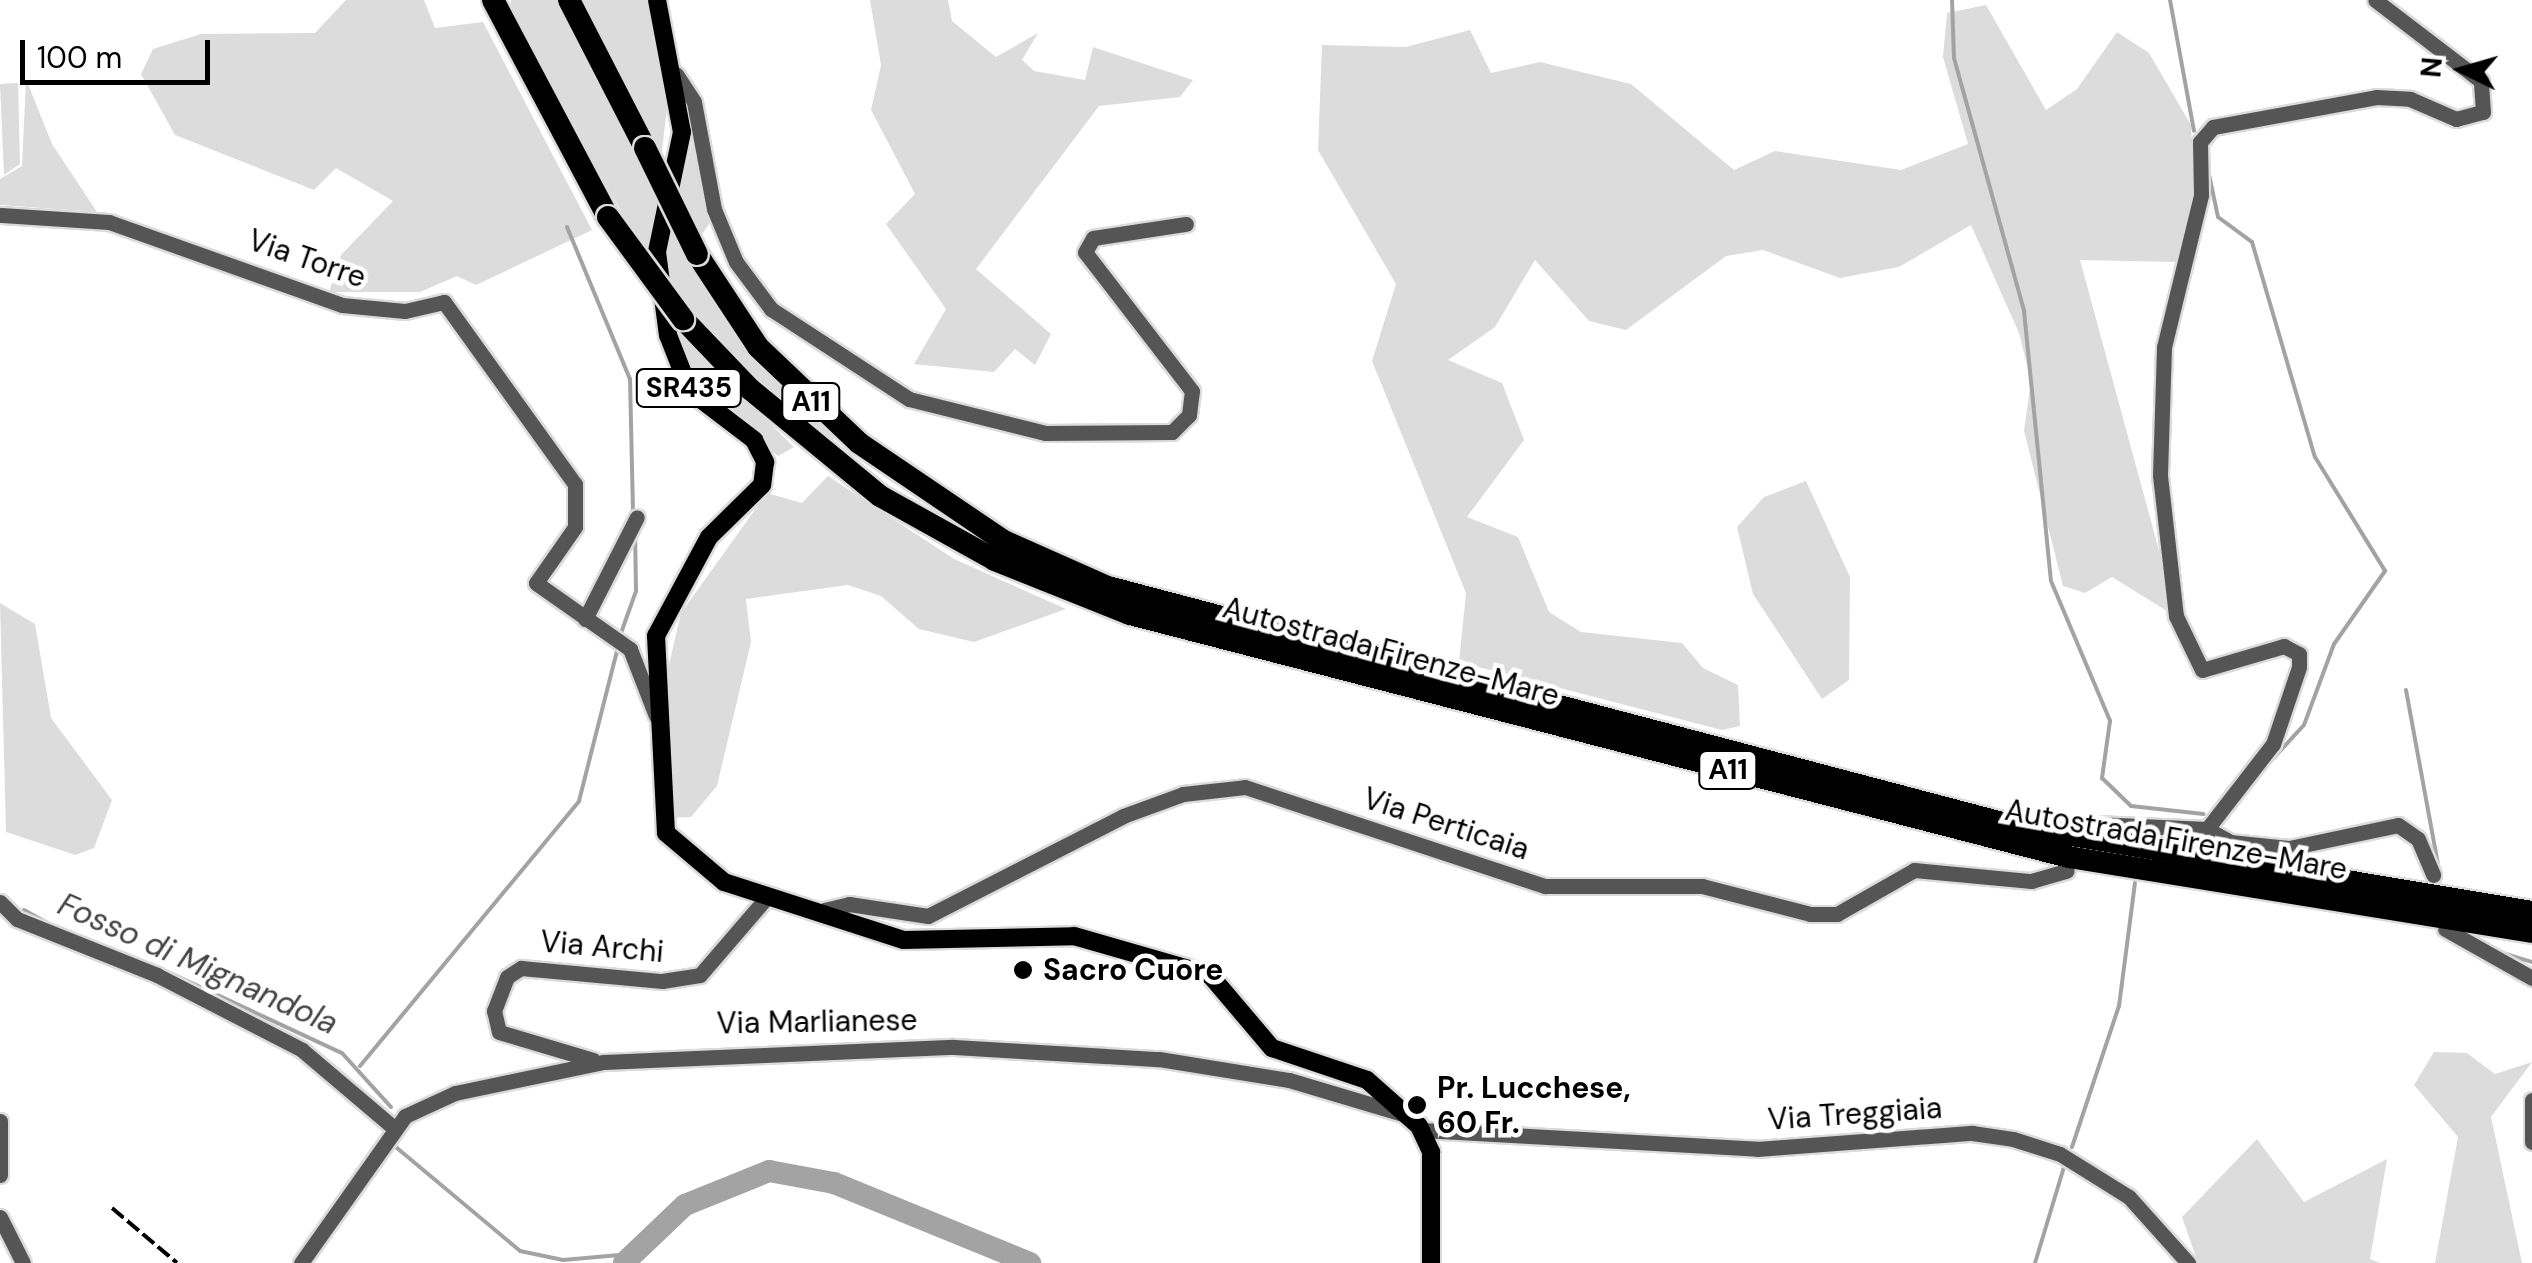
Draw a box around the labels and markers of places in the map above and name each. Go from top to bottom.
place label: Sacro Cuore [1043,952,1223,988]
marker: Sacro Cuore [1012,959,1034,981]
place label: Pr. Lucchese, 60 Fr. [1437,1070,1631,1140]
marker: Pr. Lucchese, 60 Fr. [1406,1094,1428,1116]

